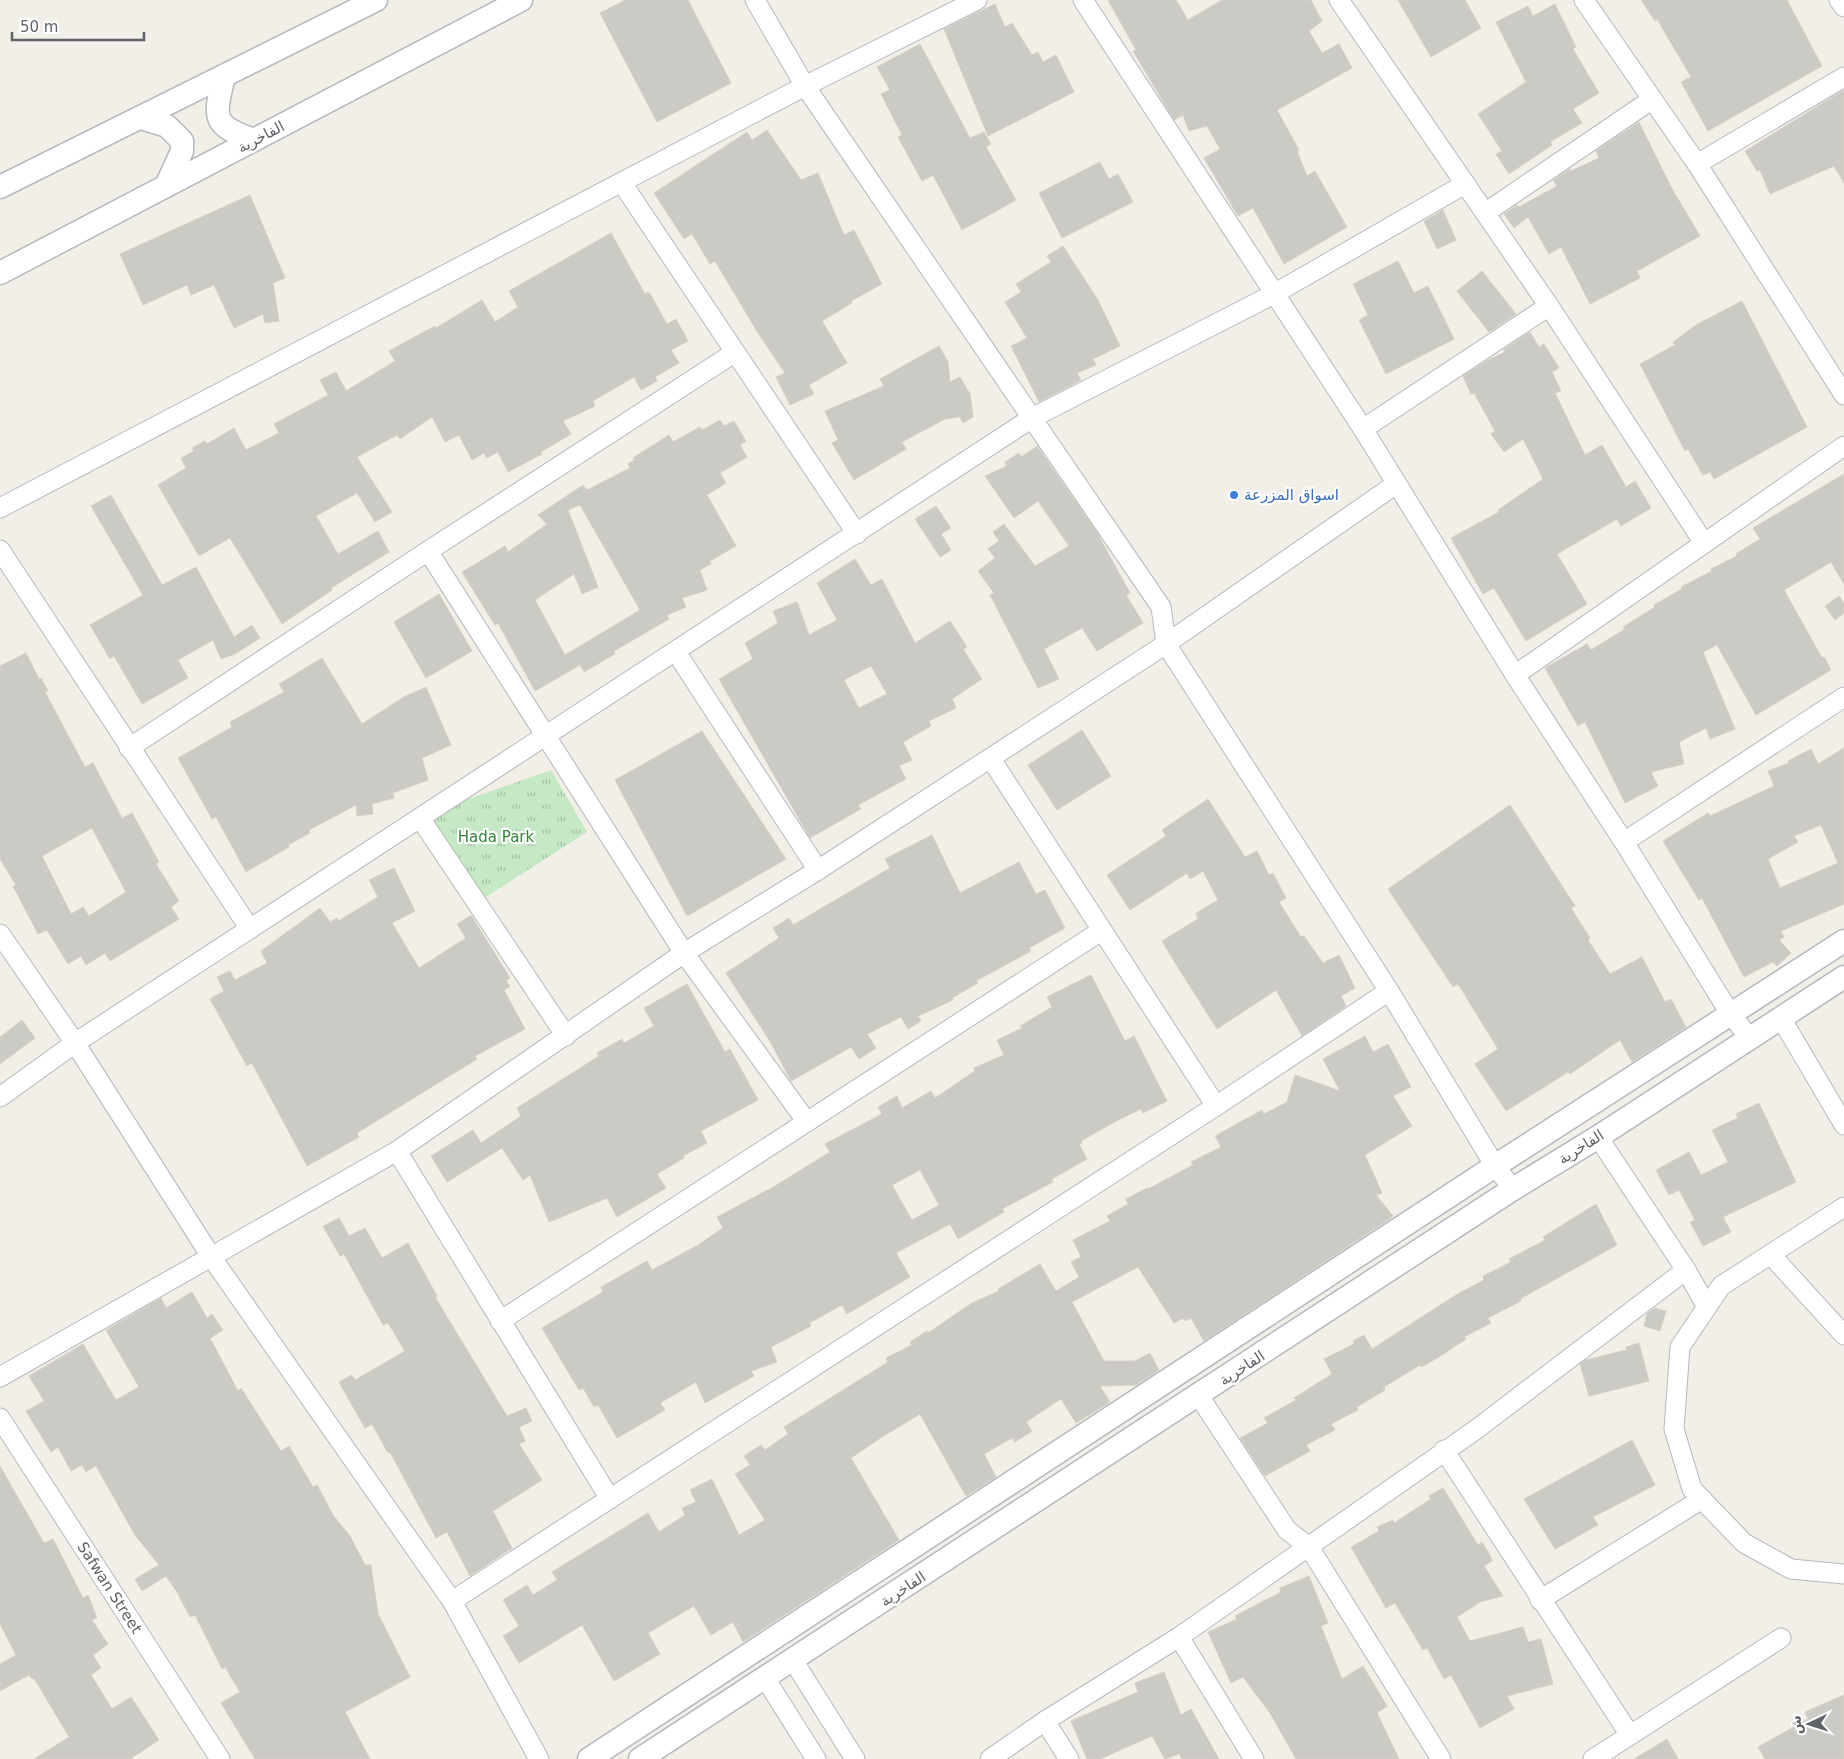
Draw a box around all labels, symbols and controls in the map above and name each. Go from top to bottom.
scale bar [12,10,145,42]
text: 50 m [20,18,58,36]
street label: الفاخرية [234,117,288,157]
place label: اسواق المزرعة [1244,486,1339,504]
marker: اسواق المزرعة [1228,489,1240,501]
park label: Hada Park [458,828,534,846]
street label: الفاخرية [1555,1126,1607,1168]
street label: الفاخرية [1216,1347,1268,1389]
street label: Safwan Street [73,1539,146,1637]
street label: الفاخرية [877,1568,929,1610]
north arrow [1784,1699,1834,1749]
text: ش [1787,1715,1805,1735]

